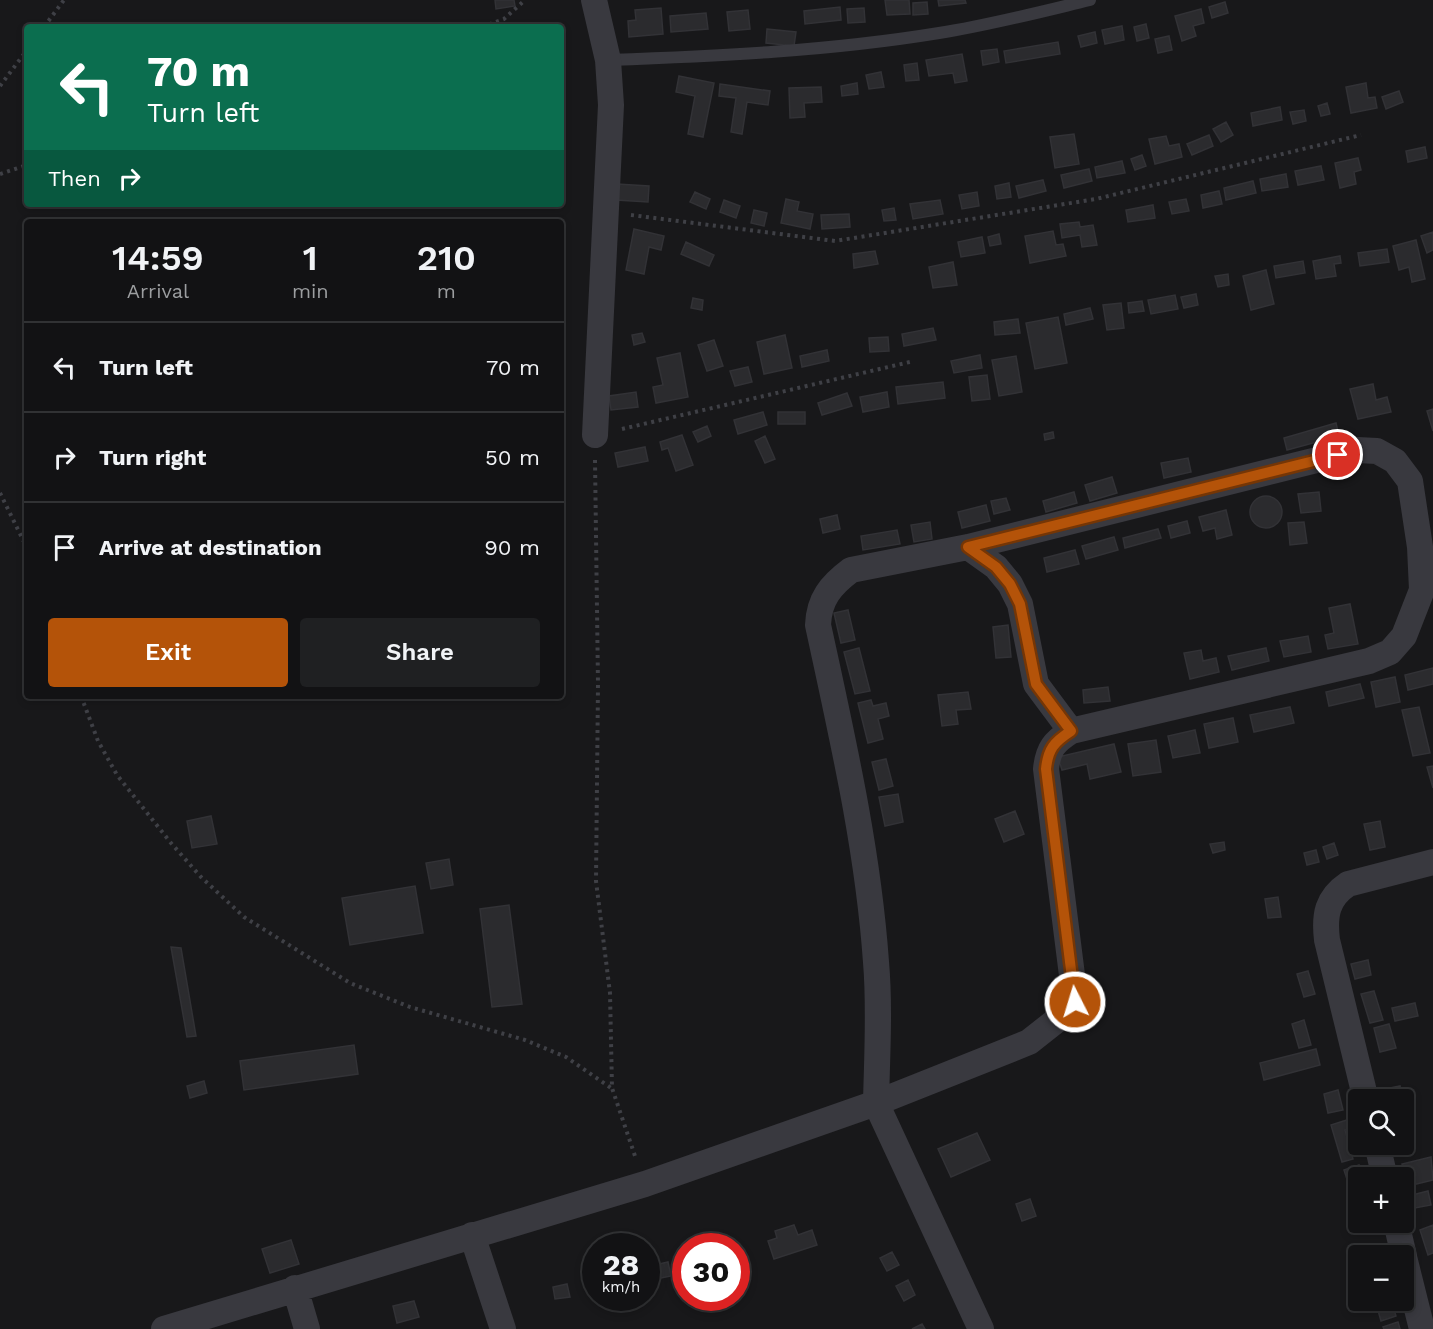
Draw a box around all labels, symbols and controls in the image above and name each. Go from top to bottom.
text: 70 m [147,47,250,96]
icon: left [48,48,126,126]
text: Turn left [147,97,259,129]
icon: right [113,162,146,195]
text: Then [48,166,101,191]
text: 14:59 [112,237,204,279]
text: 1 [303,237,318,279]
text: 210 [417,237,476,279]
text: Arrival [127,279,189,303]
text: min [292,279,329,303]
text: m [437,279,456,303]
icon: left [48,351,81,384]
text: Turn left [99,355,193,380]
text: 70 m [486,355,540,380]
pin [1312,429,1363,480]
icon: arrive [1321,438,1354,471]
icon: right [48,441,81,474]
text: Turn right [99,445,206,470]
text: 50 m [485,445,540,470]
icon: arrive [48,531,81,564]
text: Arrive at destination [99,535,322,560]
text: 90 m [484,535,540,560]
button: Exit [48,618,288,687]
button: Share [300,618,540,687]
position arrow [1043,970,1107,1034]
map controls [1348,1089,1414,1311]
button: search [1348,1089,1414,1155]
button: + [1348,1167,1414,1233]
speed limit sign: 30 [672,1233,750,1311]
button: − [1348,1245,1414,1311]
text: 28 [603,1247,639,1282]
text: km/h [602,1278,640,1296]

